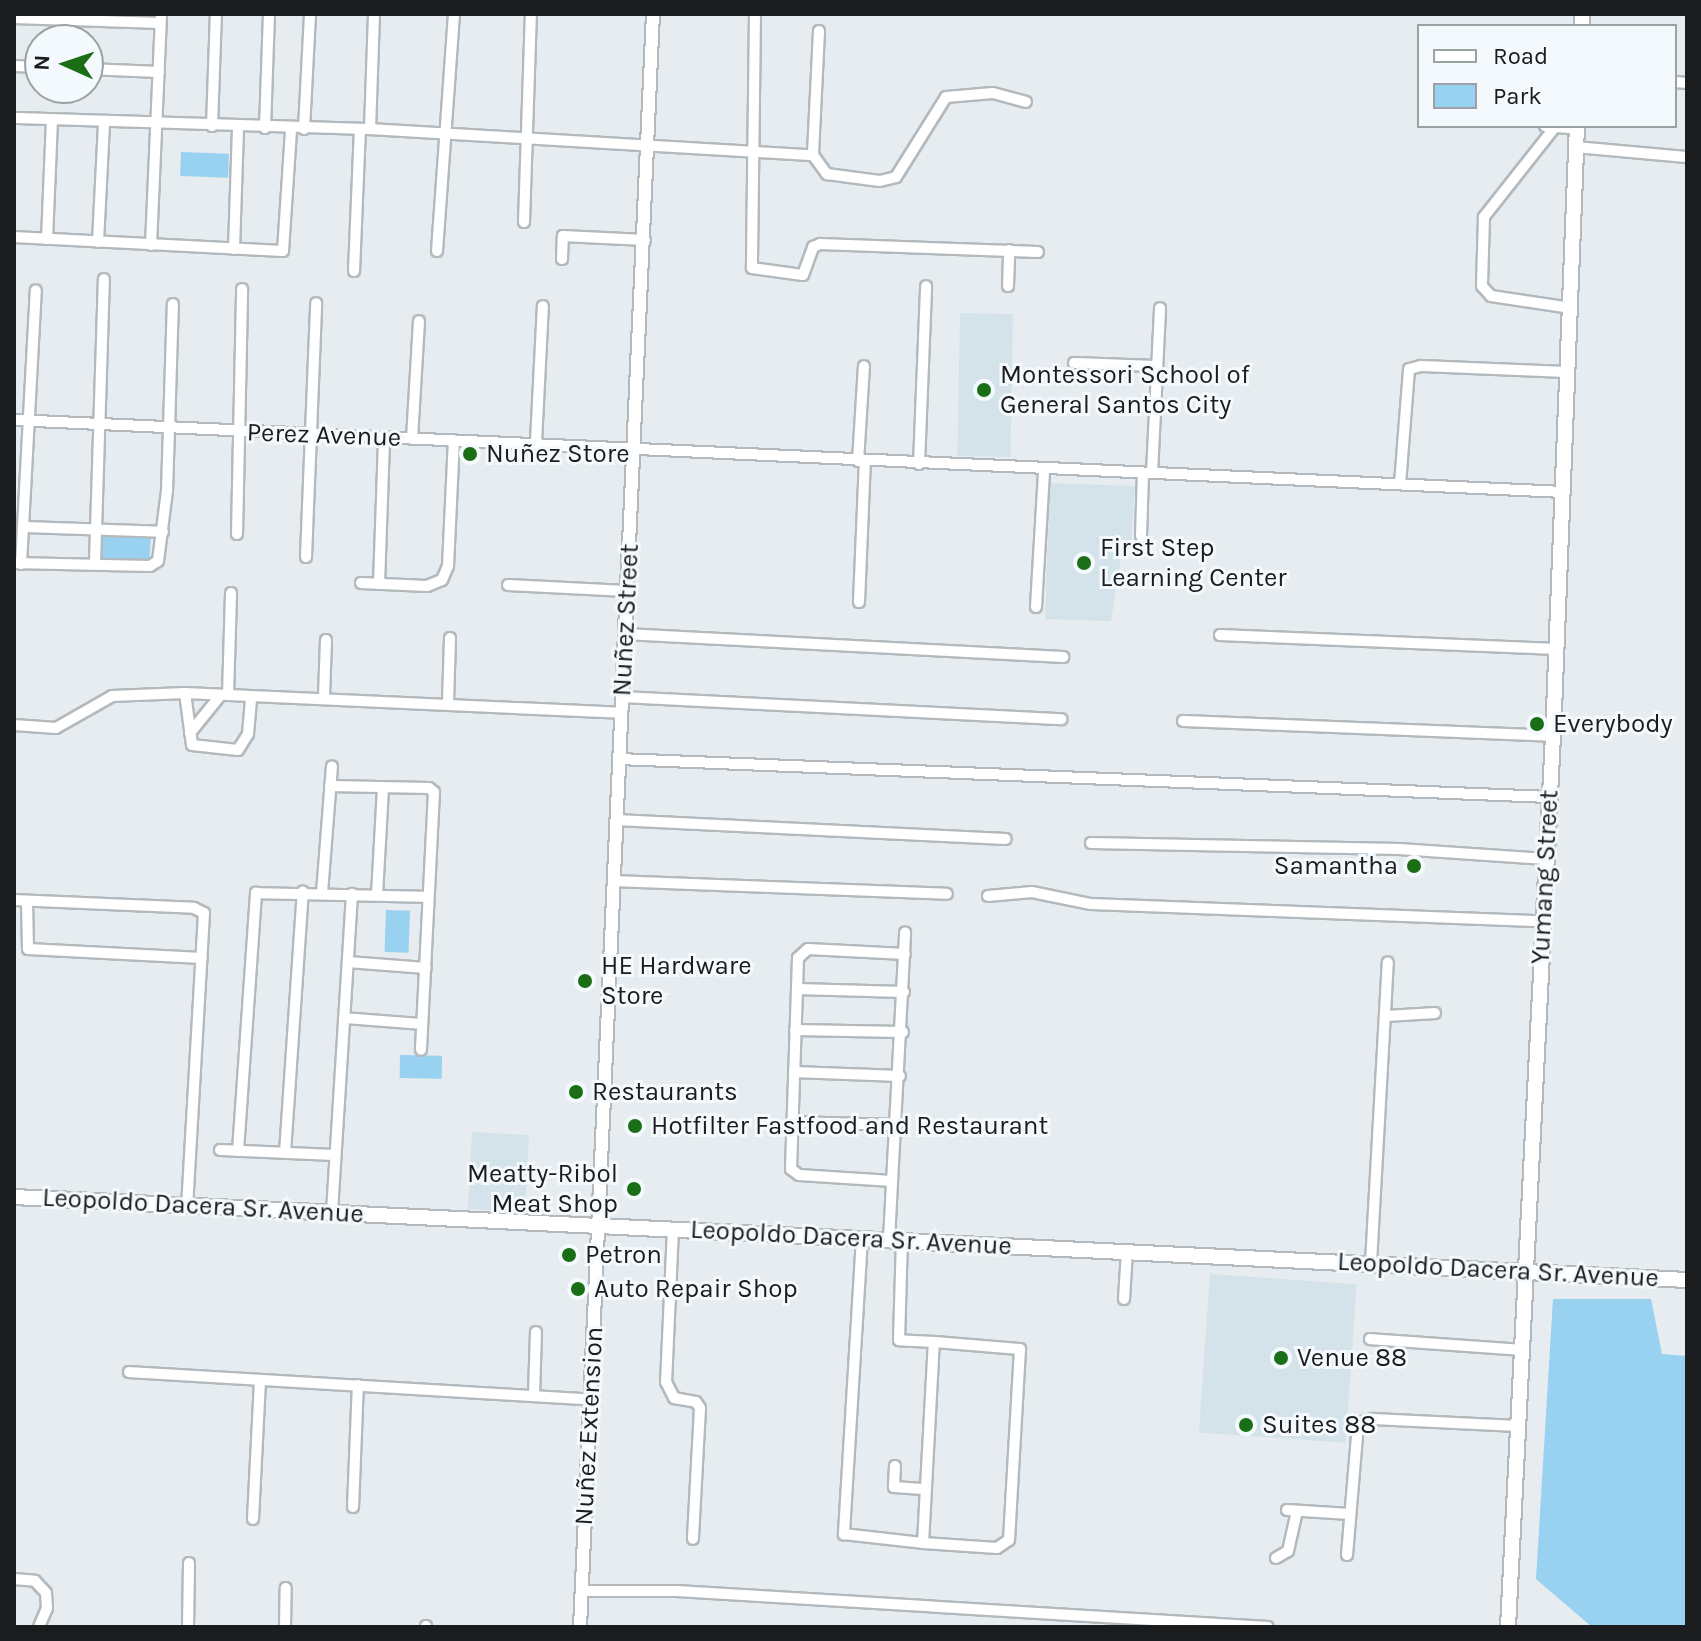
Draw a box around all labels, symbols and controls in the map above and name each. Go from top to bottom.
north arrow [24,24,104,104]
legend [1417,24,1677,128]
text: Road [1493,42,1548,70]
text: N [29,54,55,71]
text: Park [1493,82,1542,110]
place label: Montessori School of General Santos City [1000,359,1250,420]
marker: Montessori School of General Santos City [975,381,993,399]
street label: Perez Avenue [246,417,402,453]
place label: Nuñez Store [486,438,630,470]
marker: Nuñez Store [461,445,479,463]
place label: First Step Learning Center [1100,532,1287,594]
street label: Nuñez Street [606,543,646,697]
marker: First Step Learning Center [1075,554,1093,572]
place label: Everybody [1553,708,1673,740]
marker: Everybody [1528,715,1546,733]
street label: Yumang Street [1525,789,1565,965]
place label: Samantha [1274,850,1398,882]
marker: Samantha [1405,857,1423,875]
place label: HE Hardware Store [601,950,752,1012]
marker: HE Hardware Store [576,972,594,990]
place label: Restaurants [592,1076,738,1108]
marker: Restaurants [567,1083,585,1101]
place label: Hotfilter Fastfood and Restaurant [651,1110,1048,1142]
marker: Hotfilter Fastfood and Restaurant [626,1117,644,1135]
place label: Meatty-Ribol Meat Shop [467,1158,618,1220]
marker: Meatty-Ribol Meat Shop [625,1180,643,1198]
street label: Leopoldo Dacera Sr. Avenue [41,1182,365,1230]
street label: Leopoldo Dacera Sr. Avenue [689,1214,1013,1262]
place label: Petron [585,1239,662,1271]
marker: Petron [560,1246,578,1264]
street label: Leopoldo Dacera Sr. Avenue [1336,1246,1660,1294]
place label: Auto Repair Shop [594,1273,798,1305]
marker: Auto Repair Shop [569,1280,587,1298]
street label: Nuñez Extension [568,1326,610,1526]
place label: Venue 88 [1297,1342,1407,1374]
marker: Venue 88 [1272,1349,1290,1367]
place label: Suites 88 [1262,1409,1376,1441]
marker: Suites 88 [1237,1416,1255,1434]

